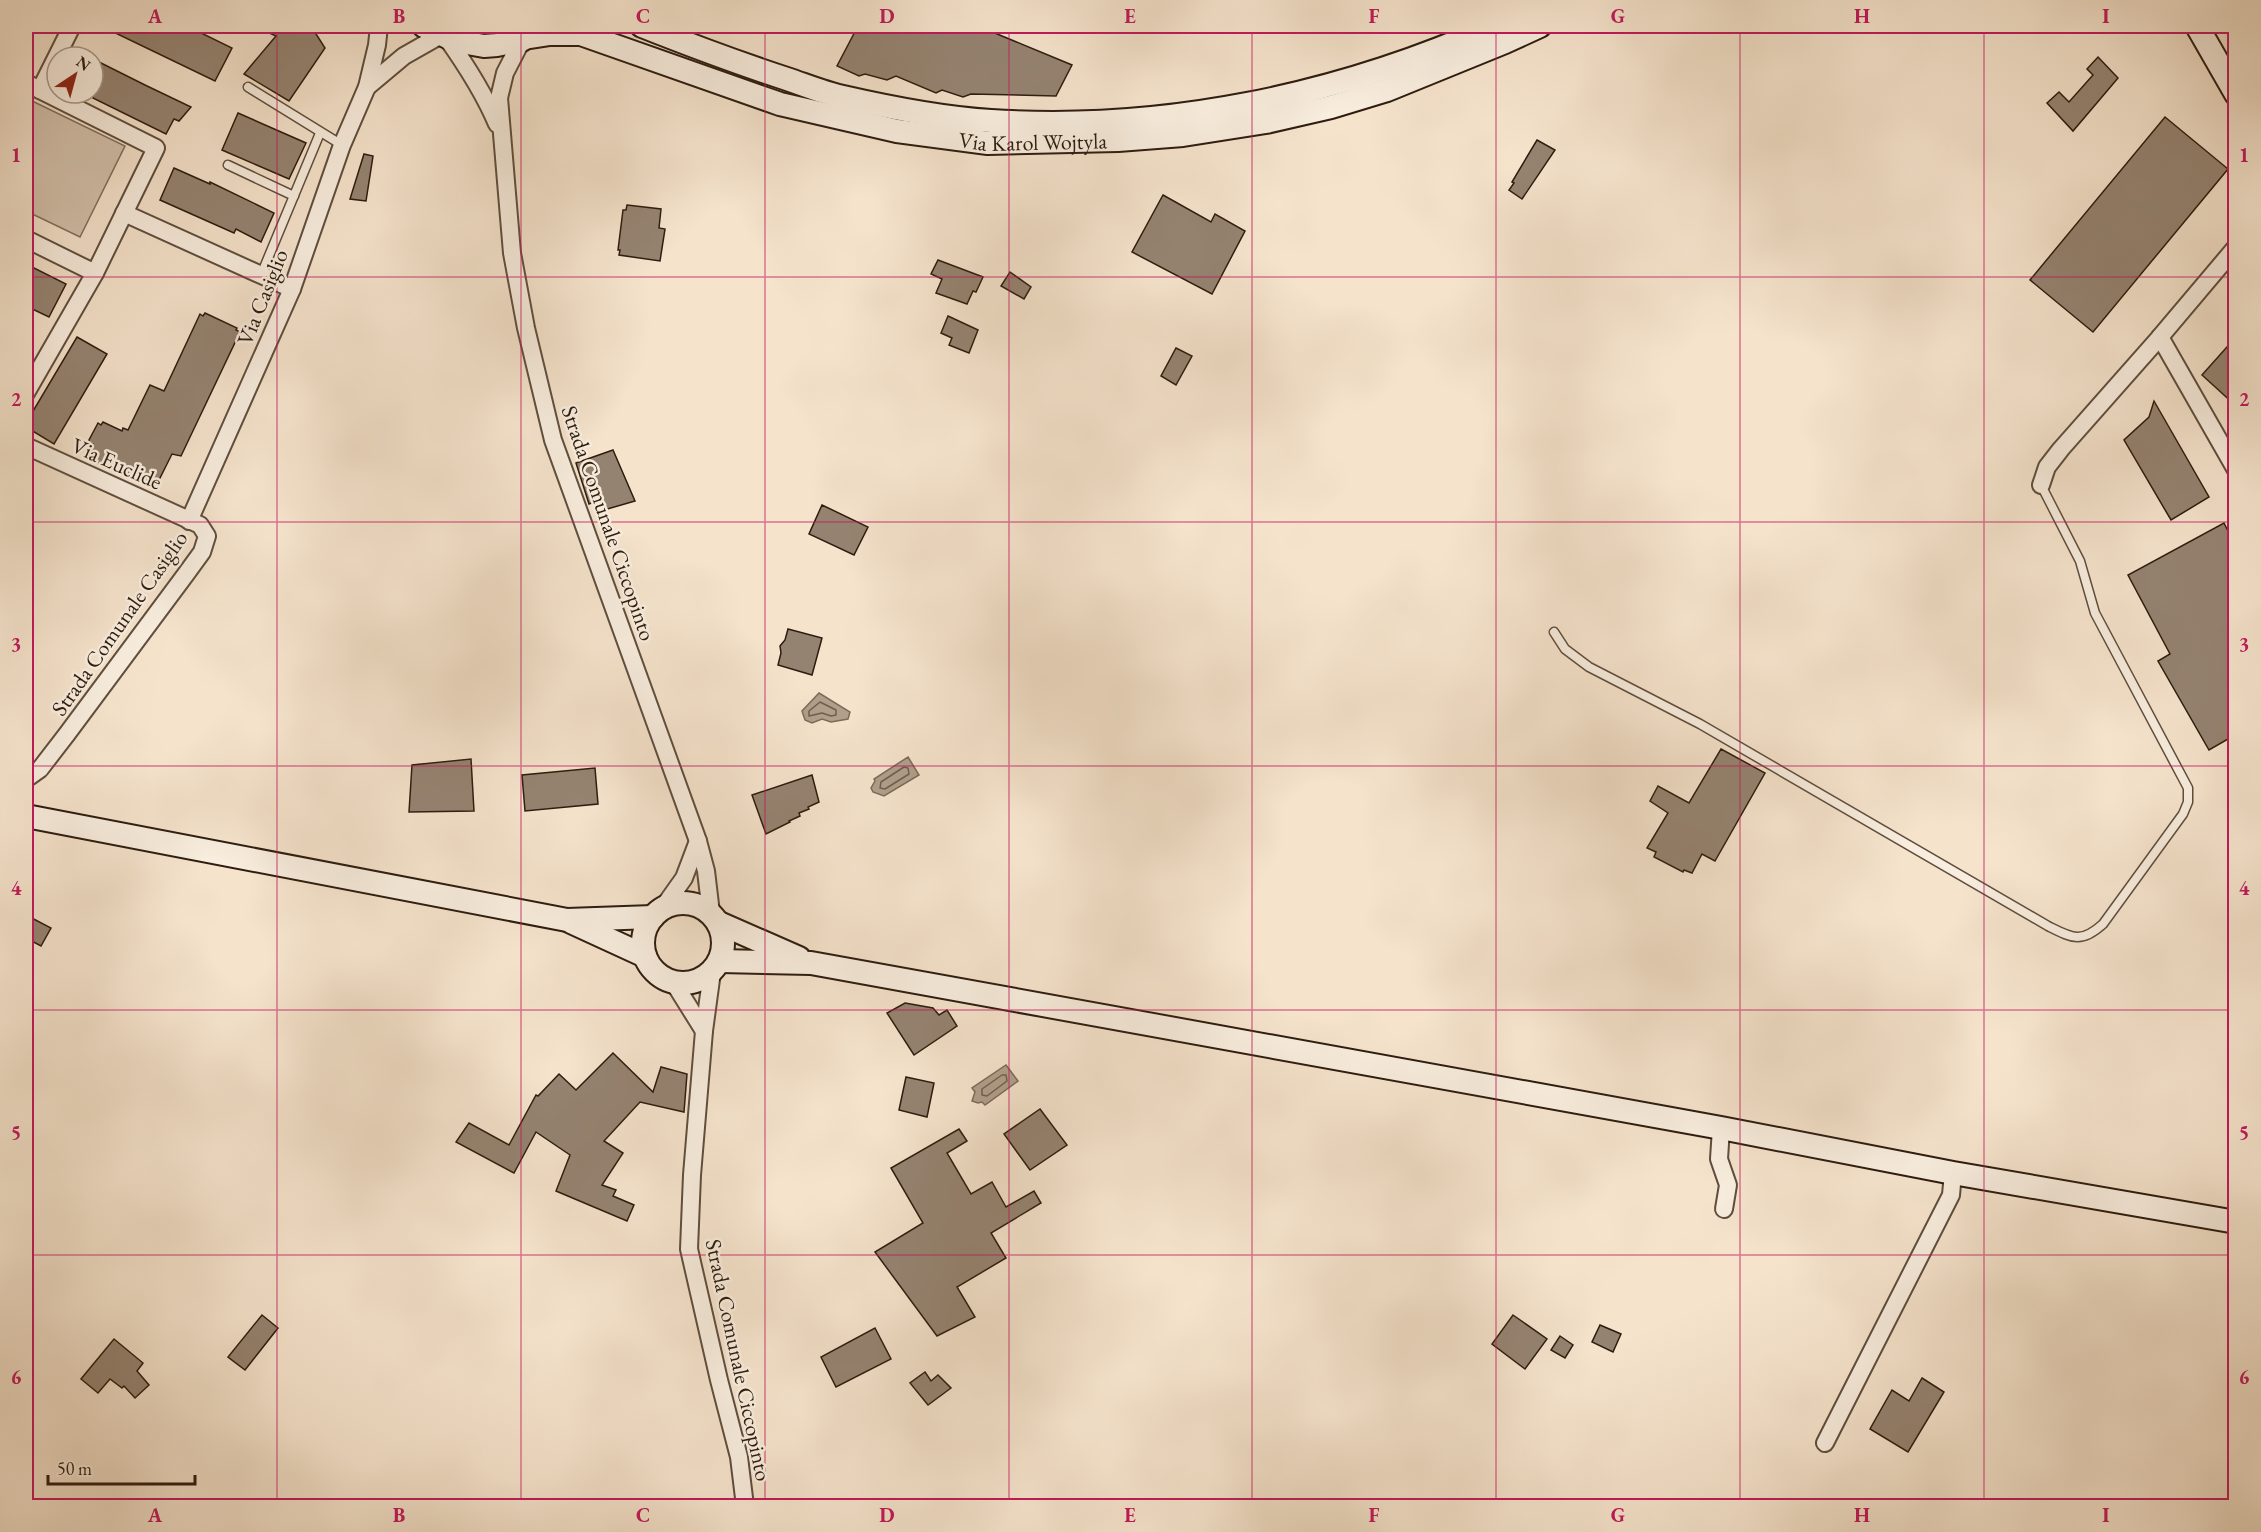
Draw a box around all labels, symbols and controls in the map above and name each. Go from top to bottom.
text: A [147,3,163,29]
text: B [393,3,405,29]
text: C [636,3,650,29]
text: D [879,3,895,29]
text: E [1124,3,1136,29]
text: F [1369,3,1380,29]
text: G [1611,3,1625,29]
text: H [1854,3,1870,29]
text: I [2102,3,2110,29]
north arrow [45,45,105,105]
text: N [72,51,95,76]
street label: Via Karol Wojtyla [957,125,1108,158]
text: 1 [11,142,21,168]
text: 1 [2239,142,2249,168]
street label: Via Casiglio [230,245,295,349]
text: 2 [11,386,22,412]
text: 2 [2239,386,2250,412]
street label: Strada Comunale Ciccopinto [555,402,662,645]
street label: Via Euclide [67,431,167,496]
street label: Strada Comunale Casiglio [45,525,194,721]
text: 3 [11,631,21,657]
text: 3 [2239,631,2249,657]
text: 4 [11,875,22,901]
text: 4 [2239,875,2250,901]
text: 5 [11,1119,21,1145]
text: 5 [2239,1119,2249,1145]
street label: Strada Comunale Ciccopinto [699,1236,778,1484]
text: 6 [11,1364,22,1390]
text: 6 [2239,1364,2250,1390]
scale bar [48,1448,195,1486]
text: 50 m [57,1457,92,1480]
text: A [147,1502,163,1528]
text: B [393,1502,405,1528]
text: C [636,1502,650,1528]
text: D [879,1502,895,1528]
text: E [1124,1502,1136,1528]
text: F [1369,1502,1380,1528]
text: G [1611,1502,1625,1528]
text: H [1854,1502,1870,1528]
text: I [2102,1502,2110,1528]

